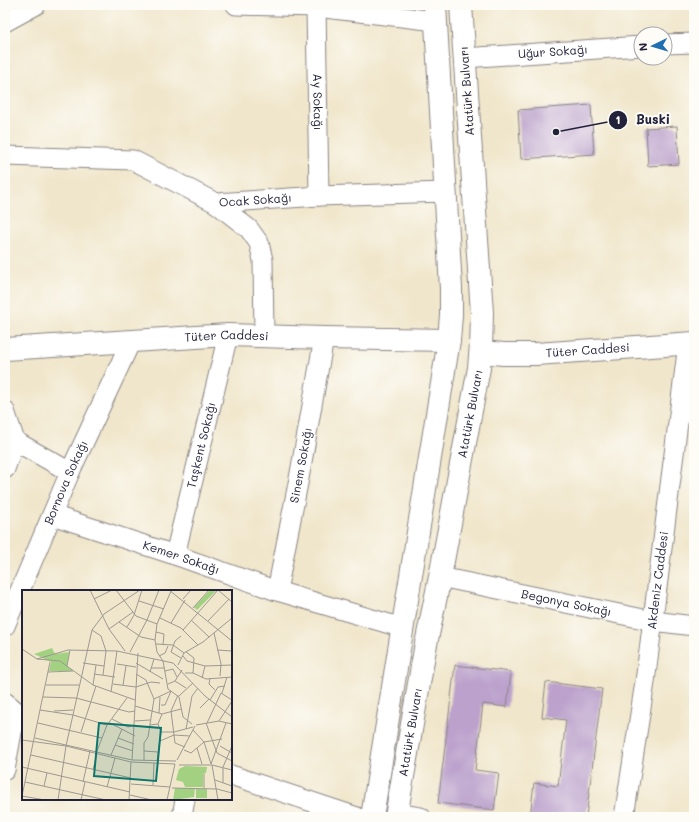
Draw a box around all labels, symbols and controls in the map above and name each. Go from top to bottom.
north arrow [633,26,673,66]
street label: Uğur Sokağı [517,41,588,61]
text: N [635,42,650,52]
street label: Atatürk Bulvarı [455,46,477,136]
street label: Ay Sokağı [310,73,327,131]
callout: Buski [608,107,678,132]
text: Buski [636,110,670,127]
text: 1 [615,111,621,127]
street label: Ocak Sokağı [218,189,292,210]
street label: Tüter Caddesi [184,326,269,345]
street label: Tüter Caddesi [545,338,630,360]
street label: Atatürk Bulvarı [453,368,486,459]
street label: Taşkent Sokağı [182,400,219,490]
street label: Sinem Sokağı [285,426,315,504]
street label: Bornova Sokağı [40,437,91,527]
street label: Akdeniz Caddesi [643,530,671,630]
street label: Kemer Sokağı [141,536,222,577]
street label: Begonya Sokağı [520,585,613,619]
inset map [22,590,232,800]
street label: Atatürk Bulvarı [394,686,425,778]

